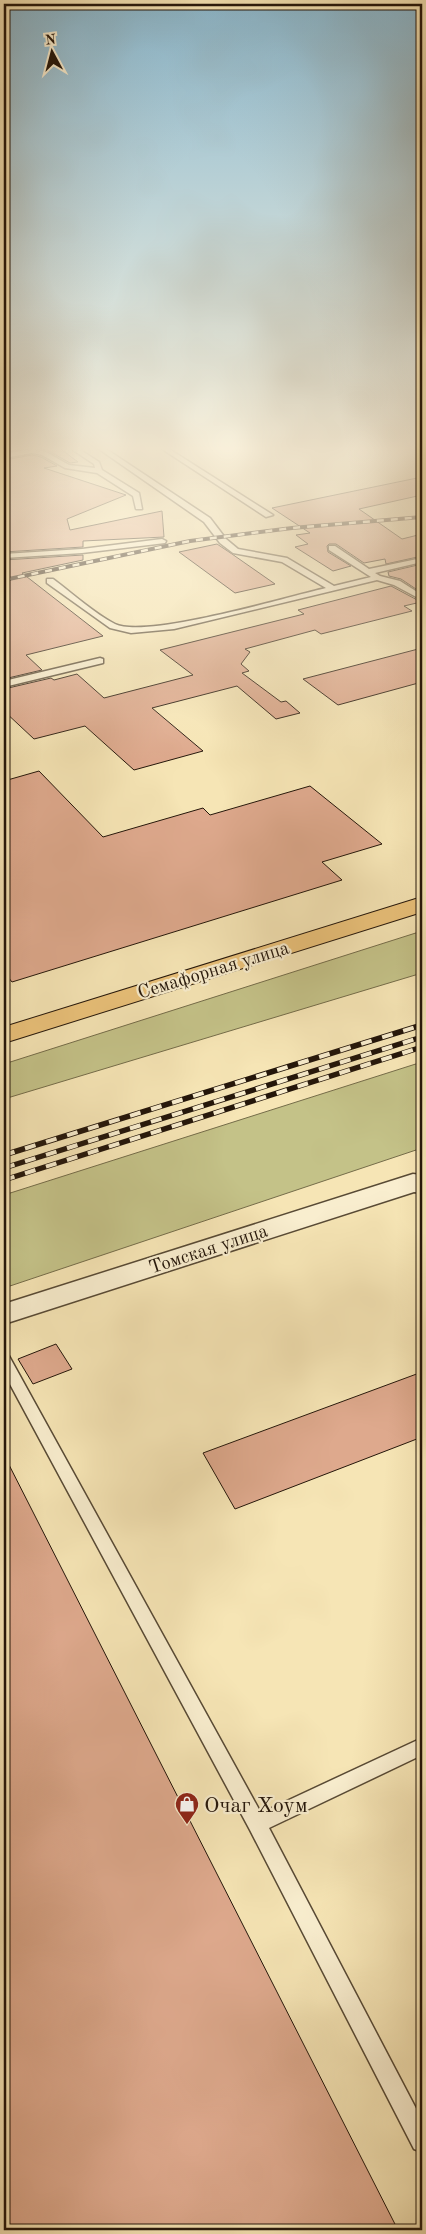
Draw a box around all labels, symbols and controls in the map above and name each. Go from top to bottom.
north arrow [28,28,78,78]
text: N [44,32,57,48]
street label: Семафорная улица [136,939,292,1003]
street label: Томская улица [147,1222,271,1279]
shop icon: Очаг Хоум [174,1791,200,1825]
place label: Очаг Хоум [204,1795,308,1817]

